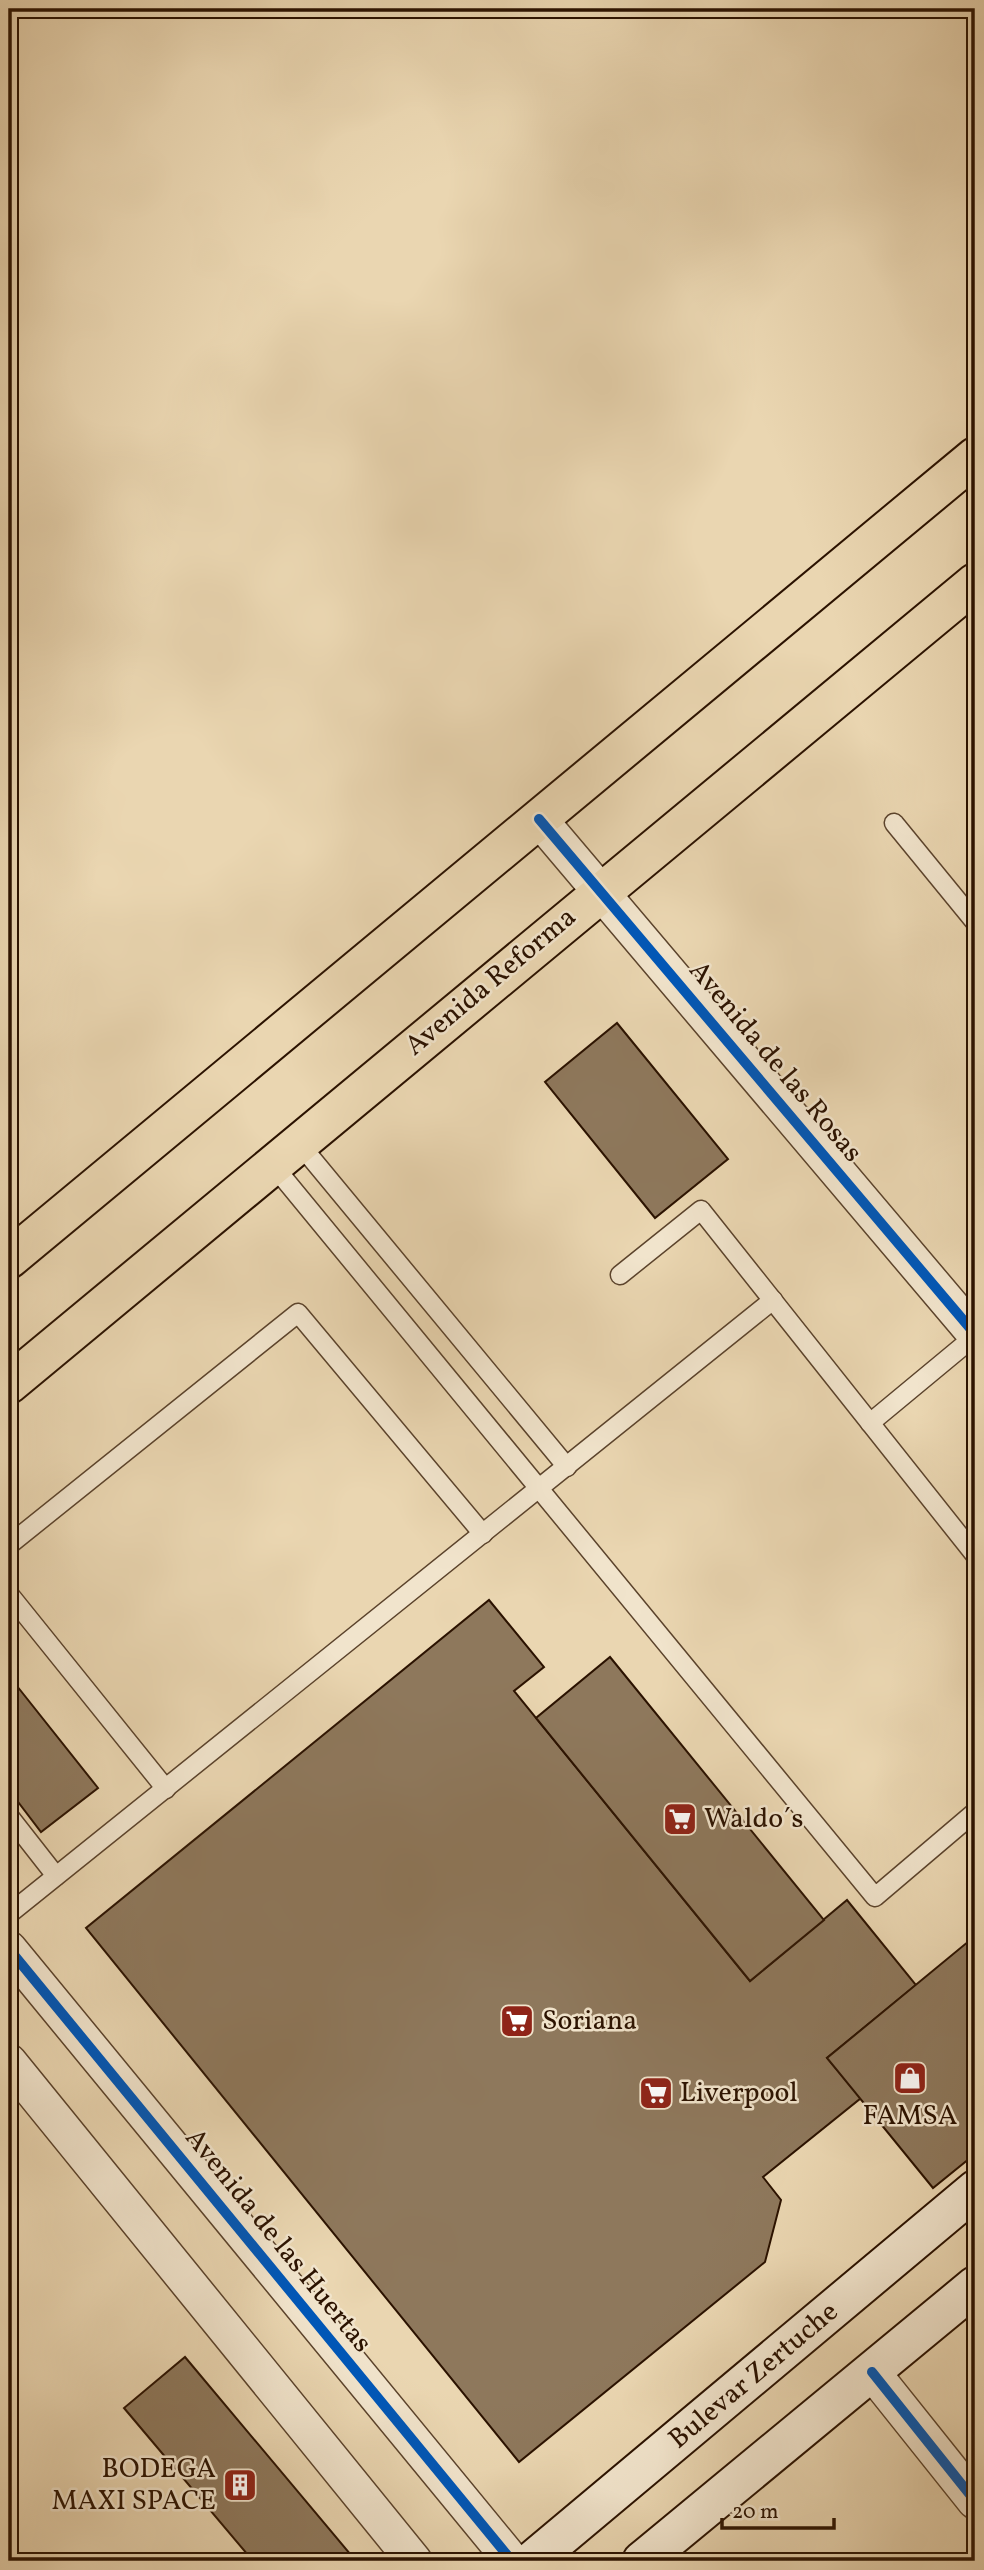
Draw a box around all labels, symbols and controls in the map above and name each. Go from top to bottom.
street label: Avenida Reforma [397,899,585,1065]
street label: Avenida de las Rosas [679,953,871,1171]
supermarket icon: Waldo´s [661,1800,699,1838]
place label: Waldo´s [704,1800,804,1839]
supermarket icon: Soriana [498,2002,536,2040]
place label: Soriana [542,2002,637,2041]
shop icon: FAMSA [891,2059,929,2097]
supermarket icon: Liverpool [637,2074,675,2112]
place label: Liverpool [680,2074,798,2113]
place label: FAMSA [863,2097,958,2136]
street label: Avenida de las Huertas [175,2121,381,2361]
street label: Bulevar Zertuche [661,2293,847,2459]
place label: BODEGA MAXI SPACE [51,2450,216,2521]
building icon: BODEGA MAXI SPACE [221,2466,259,2504]
scale bar [722,2486,834,2530]
text: 20 m [732,2498,778,2527]

